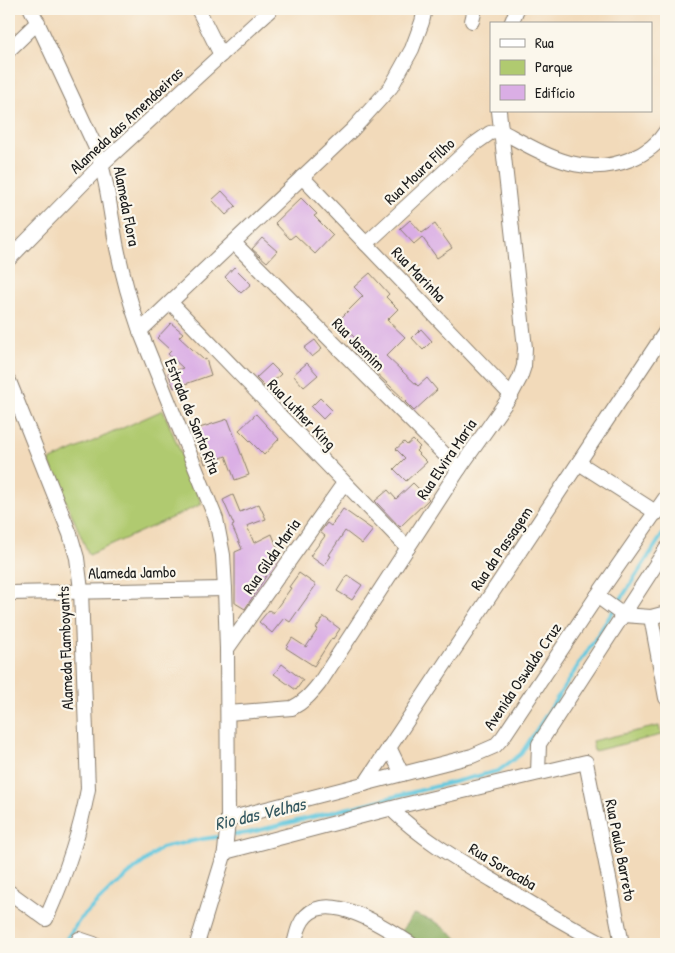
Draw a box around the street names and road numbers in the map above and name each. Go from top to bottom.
street label: Alameda das Amendoeiras [65,62,187,178]
street label: Rua Moura FIlho [379,132,460,209]
street label: Alameda Flora [108,164,146,248]
street label: Rua Marinha [387,241,451,307]
street label: Rua Jasmim [327,312,391,376]
street label: Estrada de Santa Rita [160,355,226,477]
street label: Rua Luther King [263,374,341,454]
street label: Rua Elvira Maria [411,414,481,504]
street label: Rua da Passagem [465,502,537,594]
street label: Rua Gilda Maria [237,514,305,598]
street label: Alameda Jambo [88,560,177,584]
street label: Alameda Flamboyants [52,586,78,710]
street label: Avenida Oswaldo Cruz [478,618,566,734]
street label: Rua Paulo Barreto [600,797,642,903]
street label: Rua Sorocaba [465,837,541,895]

